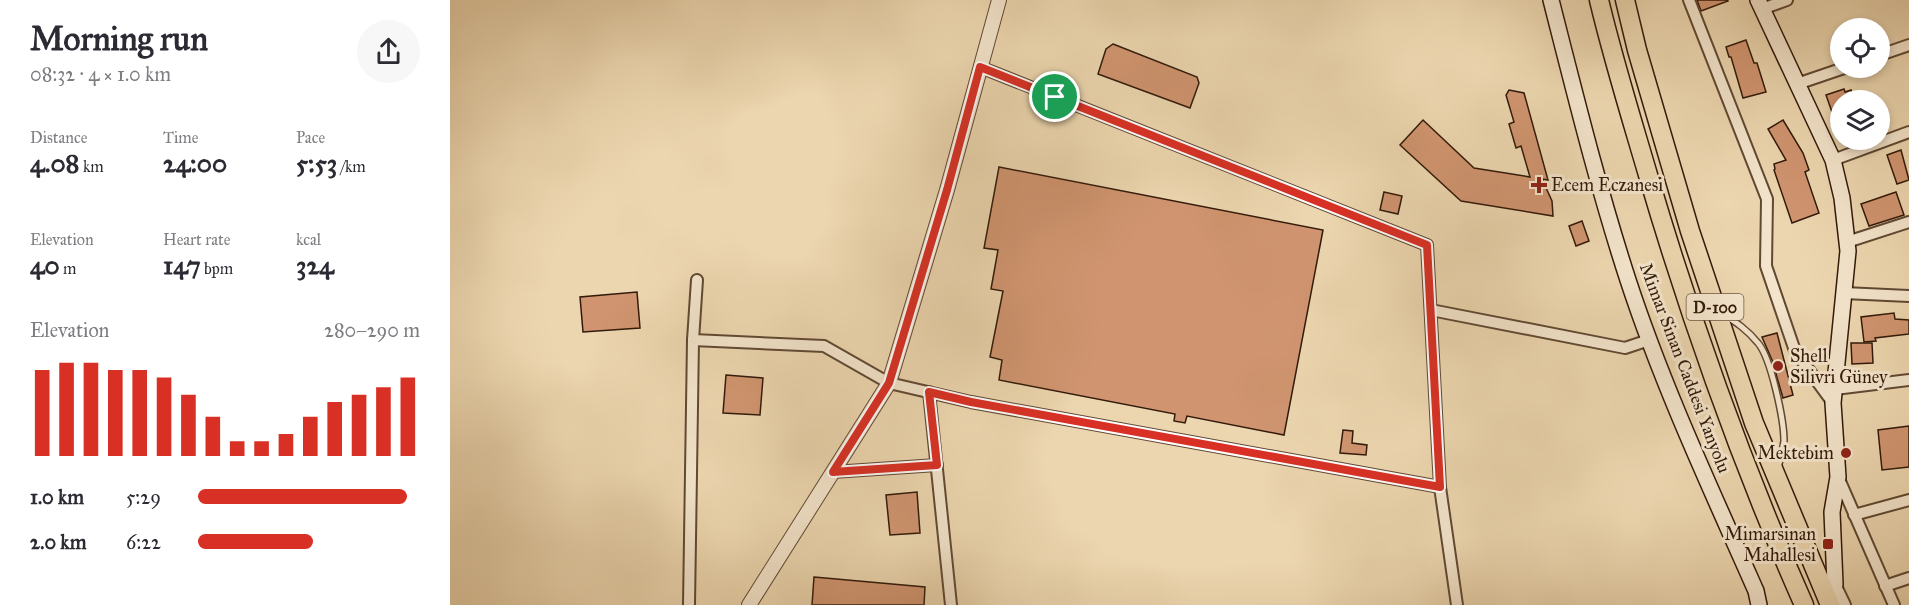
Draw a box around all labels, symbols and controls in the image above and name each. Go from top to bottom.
map controls [1830,18,1890,150]
button: locate [1830,18,1890,78]
text: Morning run [30,19,208,59]
button: share [357,20,420,83]
text: 08:32 · 4 × 1.0 km [30,62,171,86]
pin [1029,71,1080,122]
icon: arrive [1038,80,1071,113]
button: layers [1830,90,1890,150]
text: Distance [30,128,87,147]
text: Time [163,128,198,147]
text: Pace [296,128,325,147]
text: 4.08 [30,147,79,179]
text: 24:00 [163,147,227,179]
text: 5:53 [296,147,337,179]
text: km [79,157,104,176]
text: /km [337,157,366,176]
place label: Ecem Eczanesi [1551,174,1663,196]
marker: Ecem Eczanesi [1532,178,1546,192]
text: Elevation [30,230,94,249]
text: Heart rate [163,230,230,249]
text: kcal [296,230,321,249]
text: 40 [30,249,60,281]
text: 147 [163,249,201,281]
text: 324 [296,249,334,281]
text: m [60,259,77,278]
text: bpm [201,259,233,278]
street label: Mimar Sinan Caddesi Yanyolu [1635,260,1735,476]
road number: D-100 [1686,294,1744,320]
text: Elevation [30,318,109,342]
text: 280–290 m [324,318,420,342]
place label: Shell Silivri Güney [1790,345,1888,388]
marker: Shell Silivri Güney [1771,359,1785,373]
place label: Mektebim [1757,442,1834,464]
marker: Mektebim [1839,446,1853,460]
text: 1.0 km [30,485,84,509]
text: 5:29 [126,485,161,509]
place label: Mimarsinan Mahallesi [1724,523,1816,566]
text: 2.0 km [30,530,86,554]
text: 6:22 [126,530,161,554]
marker: Mimarsinan Mahallesi [1821,537,1835,551]

